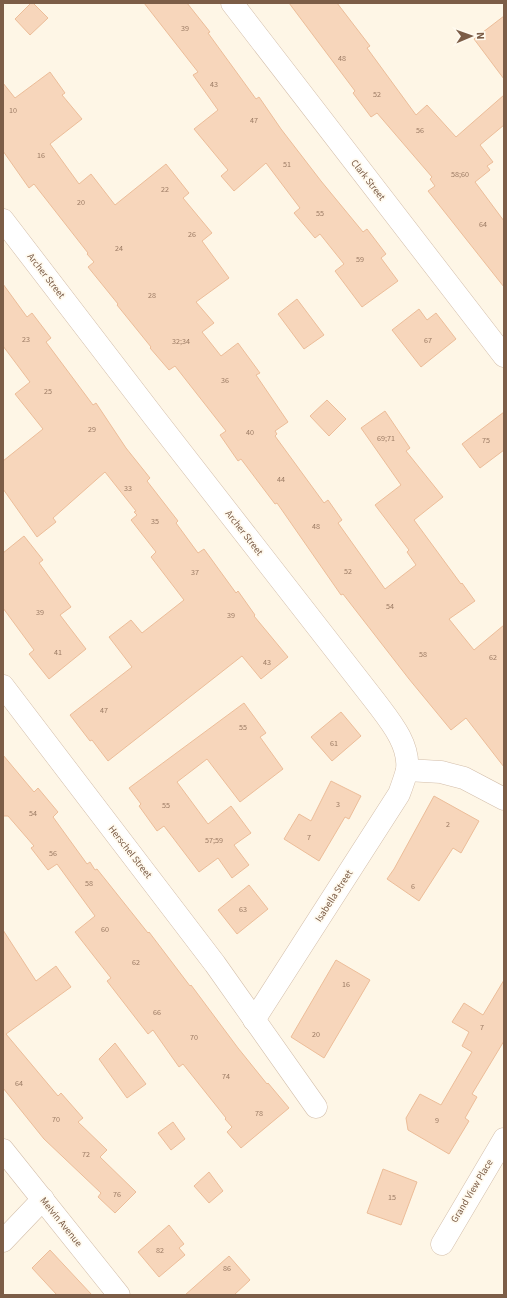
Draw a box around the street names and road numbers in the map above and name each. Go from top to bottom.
street label: Clark Street [347,156,389,204]
street label: Archer Street [24,250,69,302]
street label: Archer Street [222,507,267,559]
street label: Herschel Street [105,823,155,882]
street label: Isabella Street [312,867,356,925]
street label: Grand View Place [447,1157,497,1225]
street label: Melvin Avenue [37,1194,85,1250]

